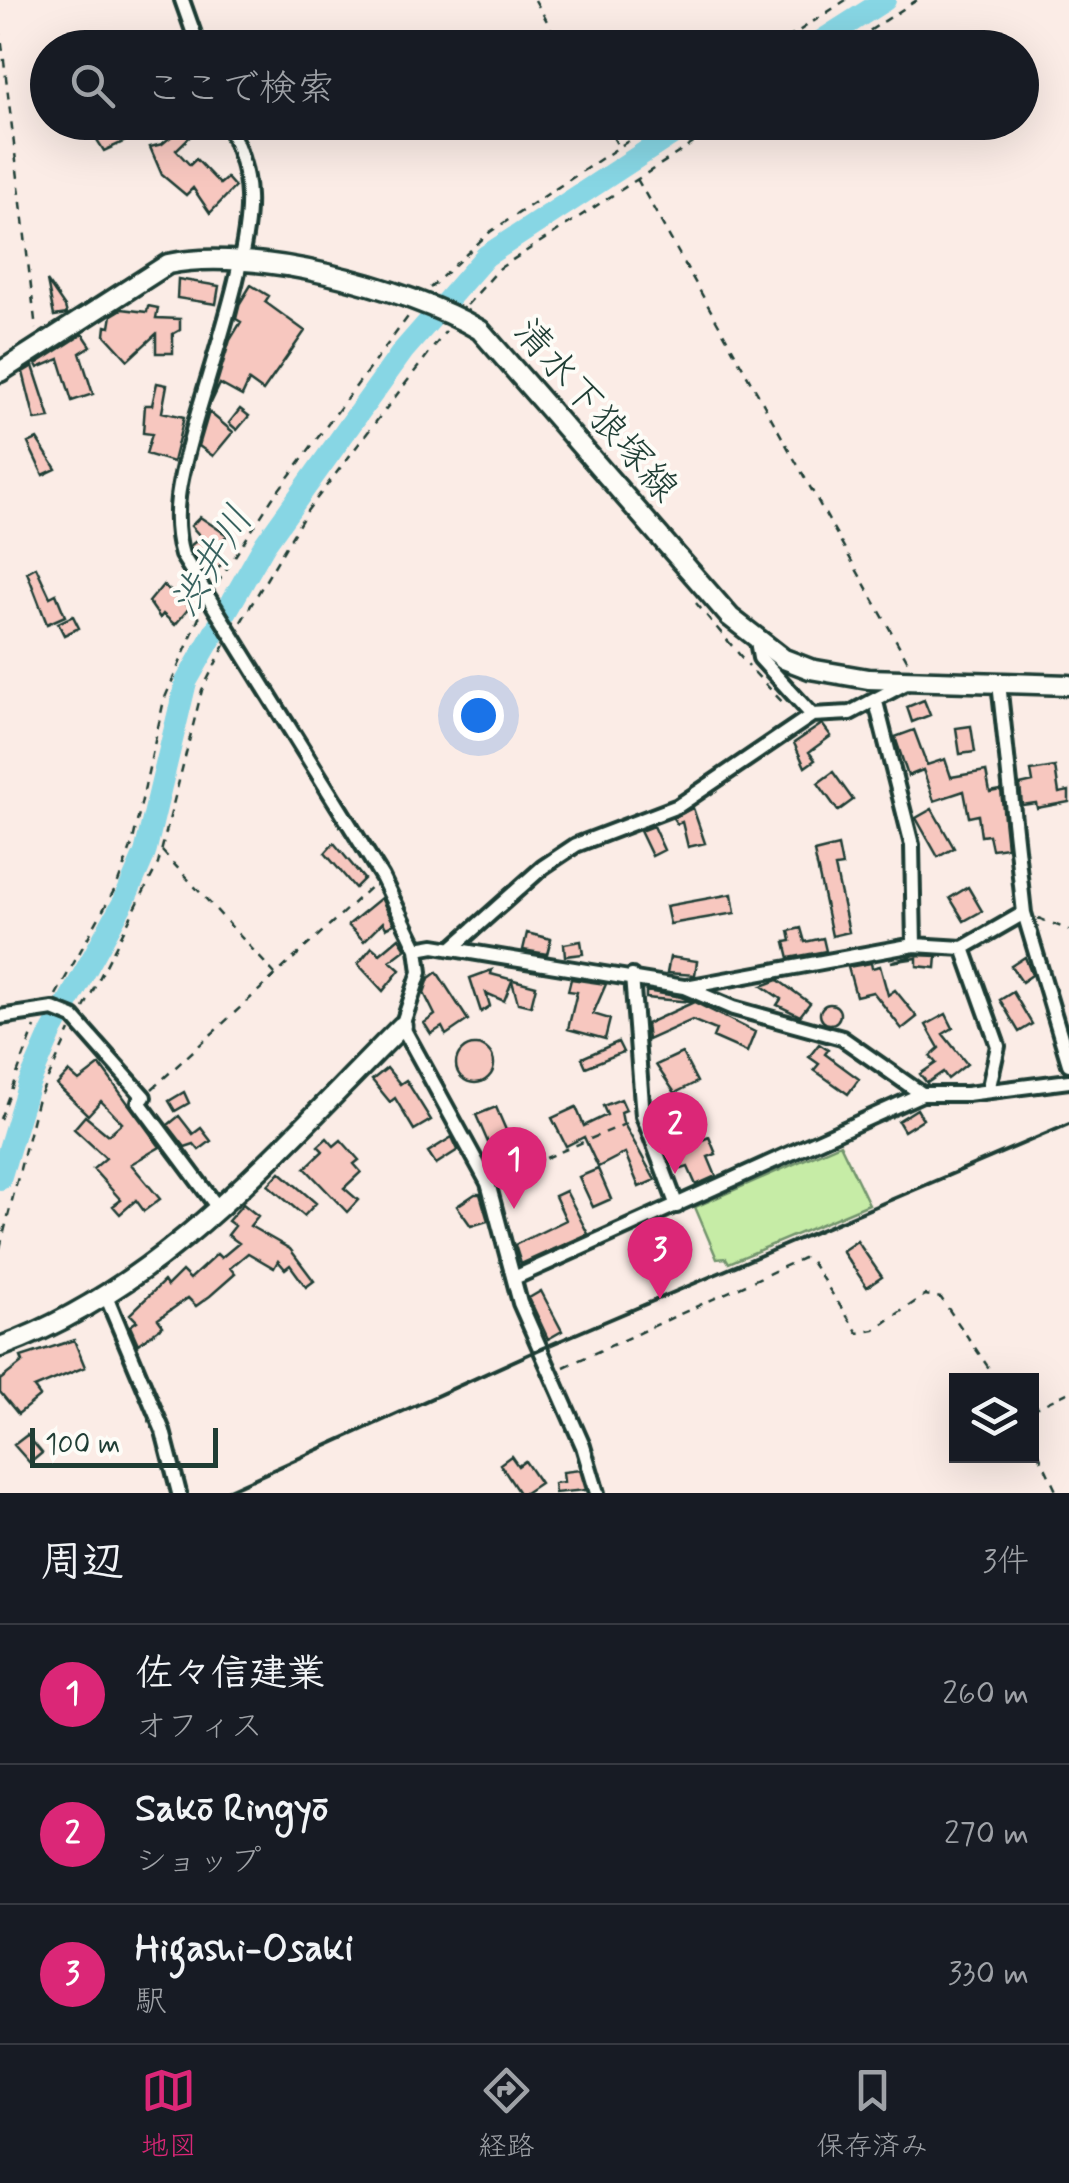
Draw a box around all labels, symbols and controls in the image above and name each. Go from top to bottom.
search box [30,30,1039,140]
icon: search [65,58,120,113]
text: ここで検索 [145,65,335,114]
street label: 清水下狼塚線 [502,309,688,513]
water label: 渋井川 [160,497,266,627]
your location [453,690,504,741]
pin: 2 [642,1092,708,1174]
pin: 1 [482,1126,546,1209]
pin: 3 [628,1216,692,1299]
map controls [949,1373,1039,1463]
button: layers [949,1373,1039,1463]
scale bar [30,1423,218,1468]
text: 100 m [45,1427,120,1464]
text: 周辺 [40,1536,124,1591]
text: 3件 [983,1541,1029,1583]
text: 佐々信建業 [135,1650,325,1699]
text: 1 [65,1673,80,1715]
text: 260 m [942,1673,1029,1715]
text: オフィス [135,1706,263,1748]
text: Sakō Ringyō [135,1785,328,1834]
text: 2 [65,1813,80,1855]
text: 270 m [944,1813,1029,1855]
text: ショップ [135,1841,262,1883]
text: Higashi-Osaki [135,1925,353,1974]
text: 3 [65,1953,80,1995]
text: 330 m [948,1953,1029,1995]
text: 駅 [135,1981,167,2023]
tab: 地図 [141,2063,197,2166]
tab: 経路 [478,2063,534,2166]
tab: 保存済み [816,2063,928,2166]

